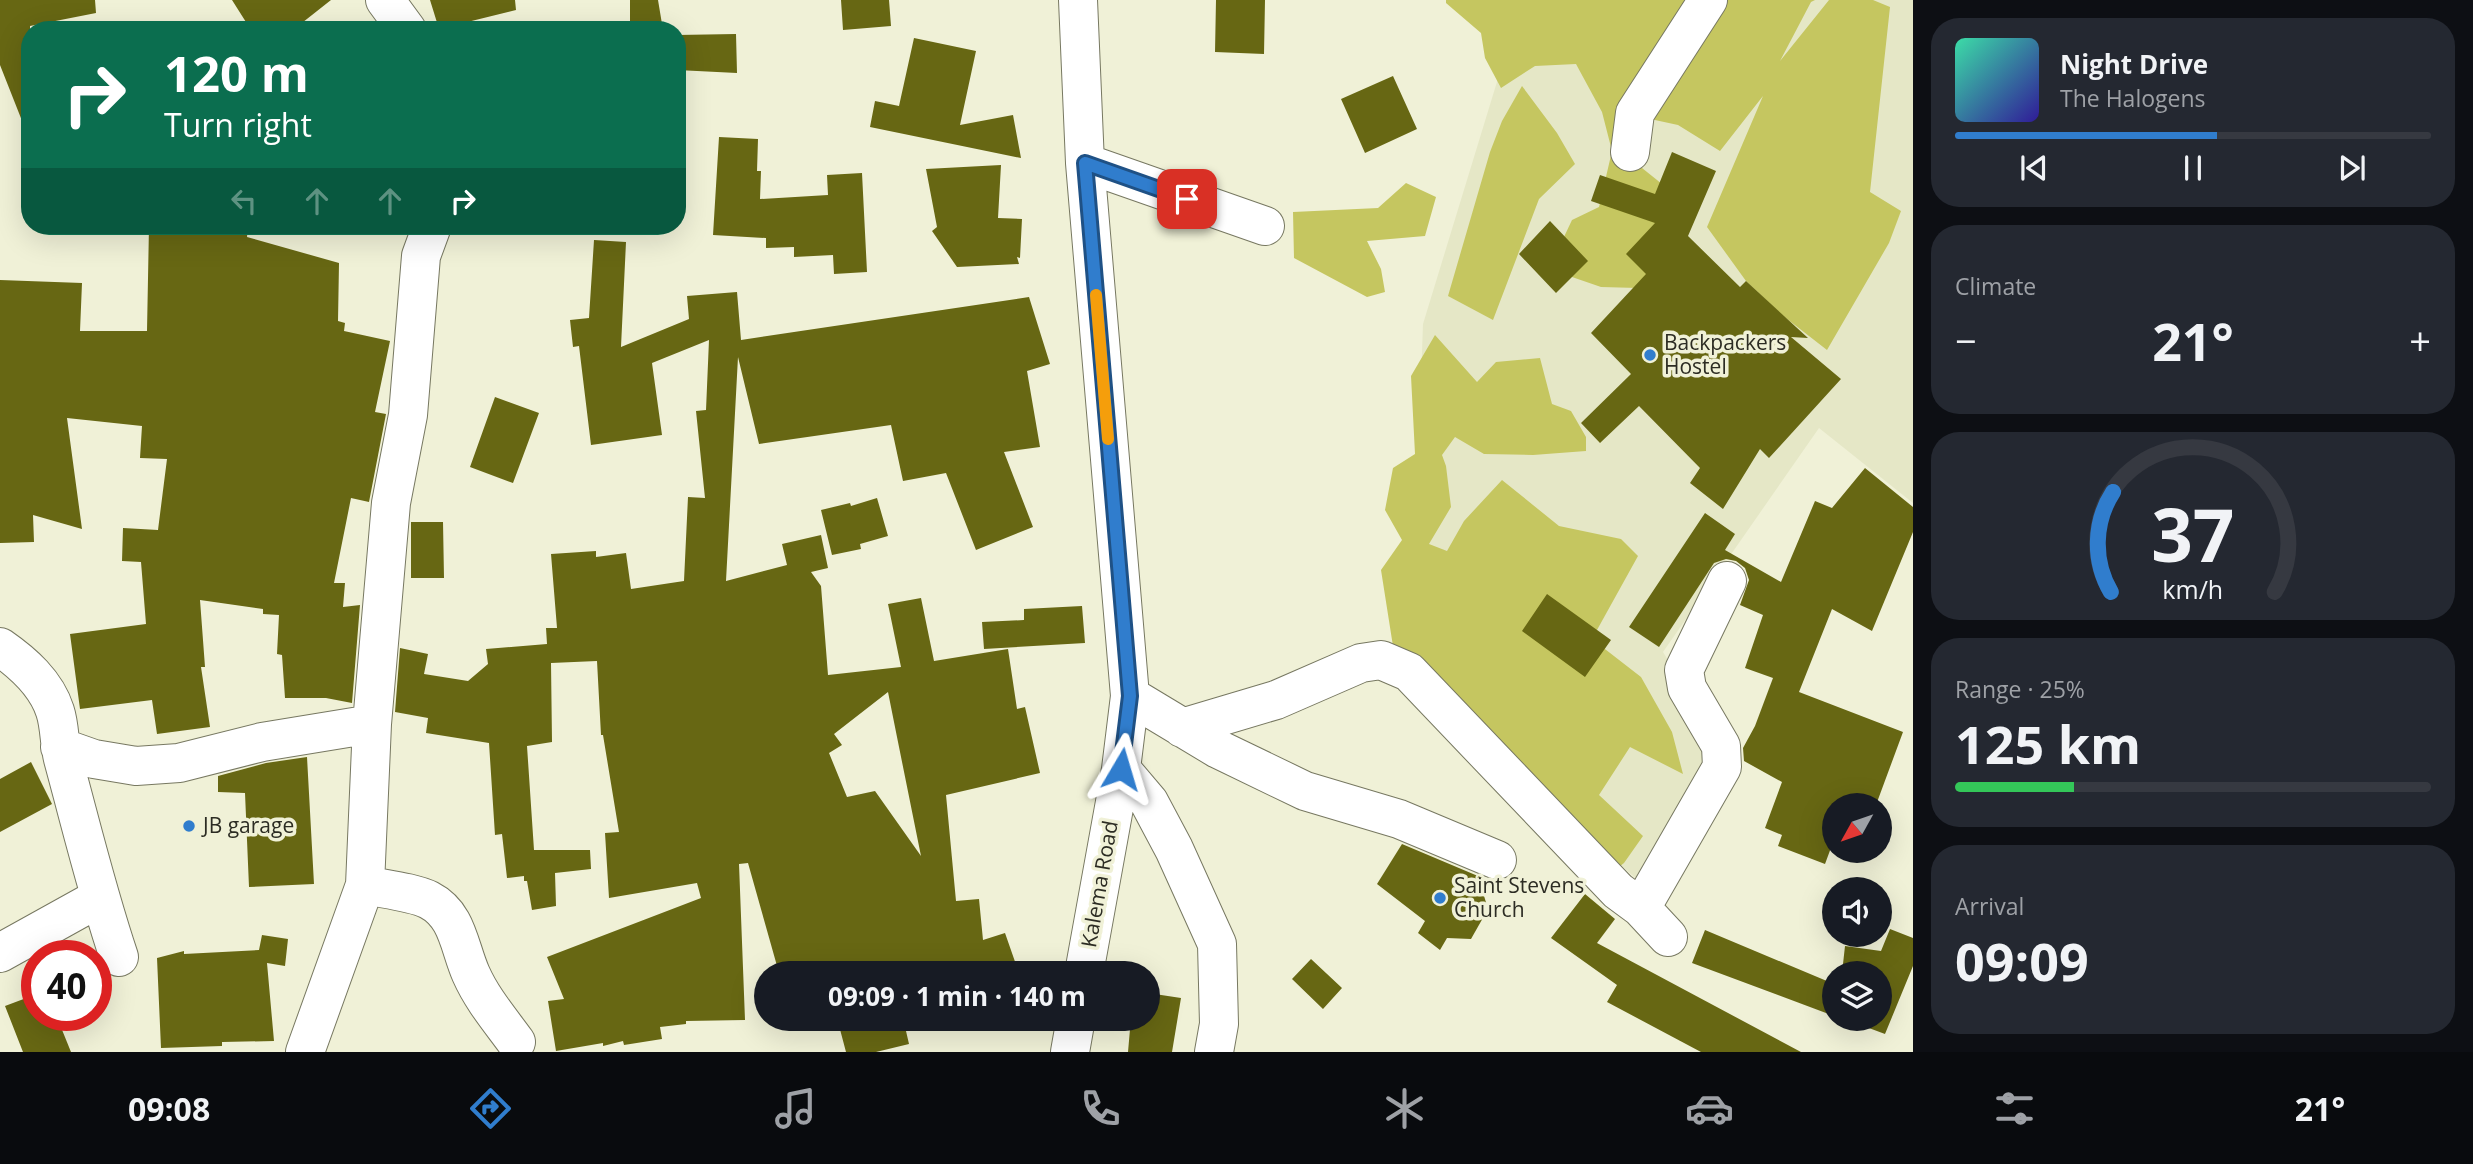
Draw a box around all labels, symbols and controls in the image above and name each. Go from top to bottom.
text: 120 m [164,40,309,106]
text: Night Drive [2060,46,2208,82]
icon: right [49,49,140,140]
text: The Halogens [2060,82,2206,114]
text: Turn right [164,103,312,146]
icon: previous [2015,149,2053,187]
icon: pause [2174,149,2212,187]
icon: next [2333,149,2371,187]
pin [1157,169,1217,229]
icon: arrive [1168,180,1206,218]
icon: left [225,182,263,220]
icon: ahead [298,182,336,220]
icon: ahead [371,182,409,220]
icon: right [444,182,482,220]
text: Climate [1955,270,2036,302]
text: 21° [2152,305,2234,376]
text: − [1955,314,1977,366]
text: + [2409,314,2431,366]
place label: Backpackers Hostel [1664,328,1786,380]
marker: Backpackers Hostel [1642,347,1658,363]
text: 37 [2151,484,2235,583]
text: km/h [2163,572,2223,606]
text: Range · 25% [1955,673,2085,705]
text: 125 km [1955,708,2141,779]
position arrow [1084,732,1158,806]
north arrow [1822,793,1892,863]
map controls [1822,793,1892,1031]
place label: JB garage [201,811,294,839]
marker: JB garage [181,818,197,834]
street label: Kalema Road [1074,818,1124,949]
place label: Saint Stevens Church [1454,871,1584,923]
button: sound [1822,877,1892,947]
marker: Saint Stevens Church [1432,890,1448,906]
text: Arrival [1955,890,2024,922]
text: 09:09 [1955,925,2089,996]
speed limit sign: 40 [21,940,112,1031]
button: layers [1822,961,1892,1031]
text: 09:09 · 1 min · 140 m [828,978,1086,1014]
icon: directions [466,1084,515,1133]
icon: music [771,1084,820,1133]
icon: phone [1076,1084,1125,1133]
icon: climate [1380,1084,1429,1133]
icon: car [1685,1084,1734,1133]
icon: filters [1990,1084,2039,1133]
text: 09:08 [128,1087,210,1130]
text: 21° [2295,1087,2345,1130]

